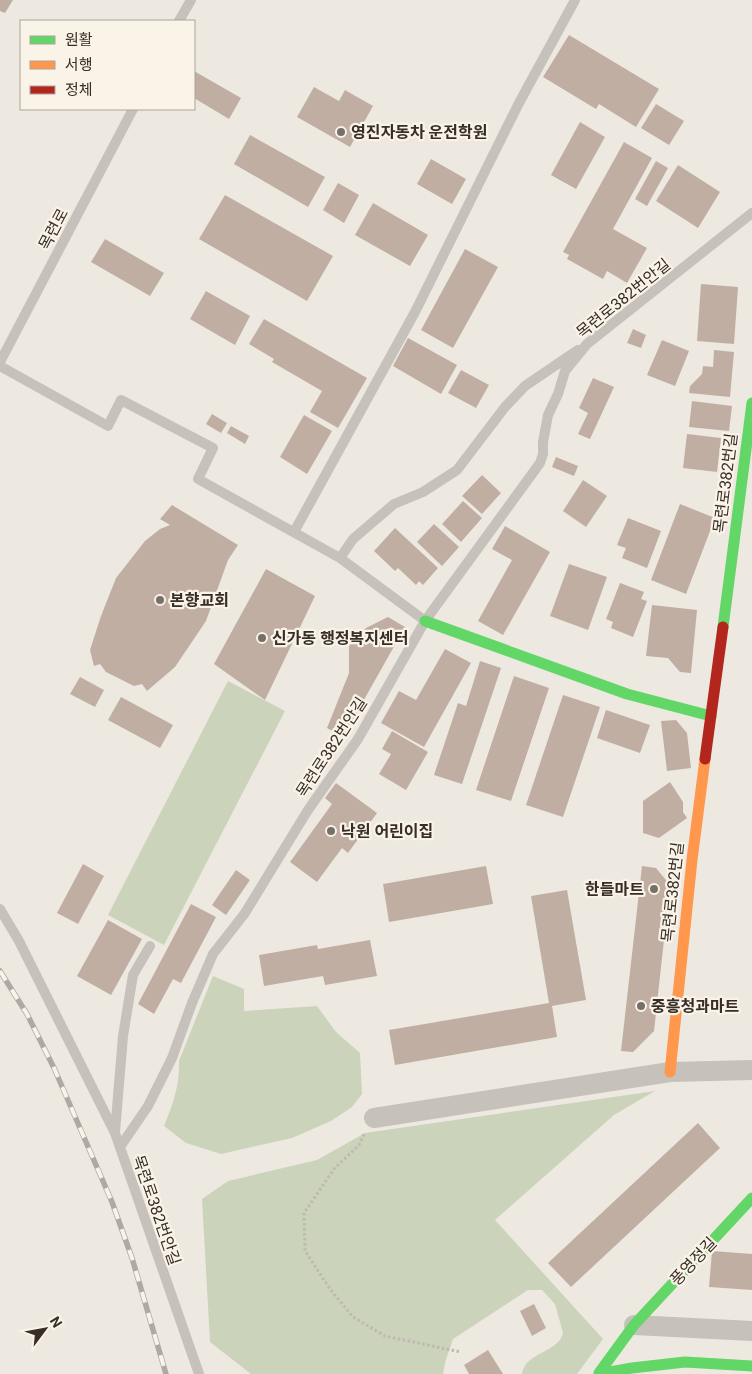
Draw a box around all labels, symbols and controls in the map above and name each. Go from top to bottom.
legend [20,20,195,110]
text: 원활 [65,31,93,49]
text: 서행 [65,56,93,74]
text: 정체 [65,81,93,99]
place label: 영진자동차 운전학원 [351,123,487,142]
marker: 영진자동차 운전학원 [335,126,347,138]
street label: 목련로 [35,205,72,253]
street label: 목련로382번안길 [573,255,674,342]
street label: 목련로382번길 [710,432,741,534]
place label: 본향교회 [170,591,229,610]
marker: 본향교회 [154,594,166,606]
place label: 신가동 행정복지센터 [272,629,408,648]
marker: 신가동 행정복지센터 [256,632,268,644]
street label: 목련로382번안길 [292,694,371,801]
place label: 낙원 어린이집 [341,822,433,841]
marker: 낙원 어린이집 [325,825,337,837]
street label: 목련로382번길 [658,841,687,943]
place label: 한들마트 [585,880,644,899]
marker: 한들마트 [648,883,660,895]
place label: 중흥청과마트 [651,997,740,1016]
marker: 중흥청과마트 [635,1000,647,1012]
street label: 목련로382번안길 [129,1153,184,1268]
street label: 풍영정길 [666,1233,720,1289]
north arrow [20,1304,70,1354]
text: N [47,1314,65,1331]

